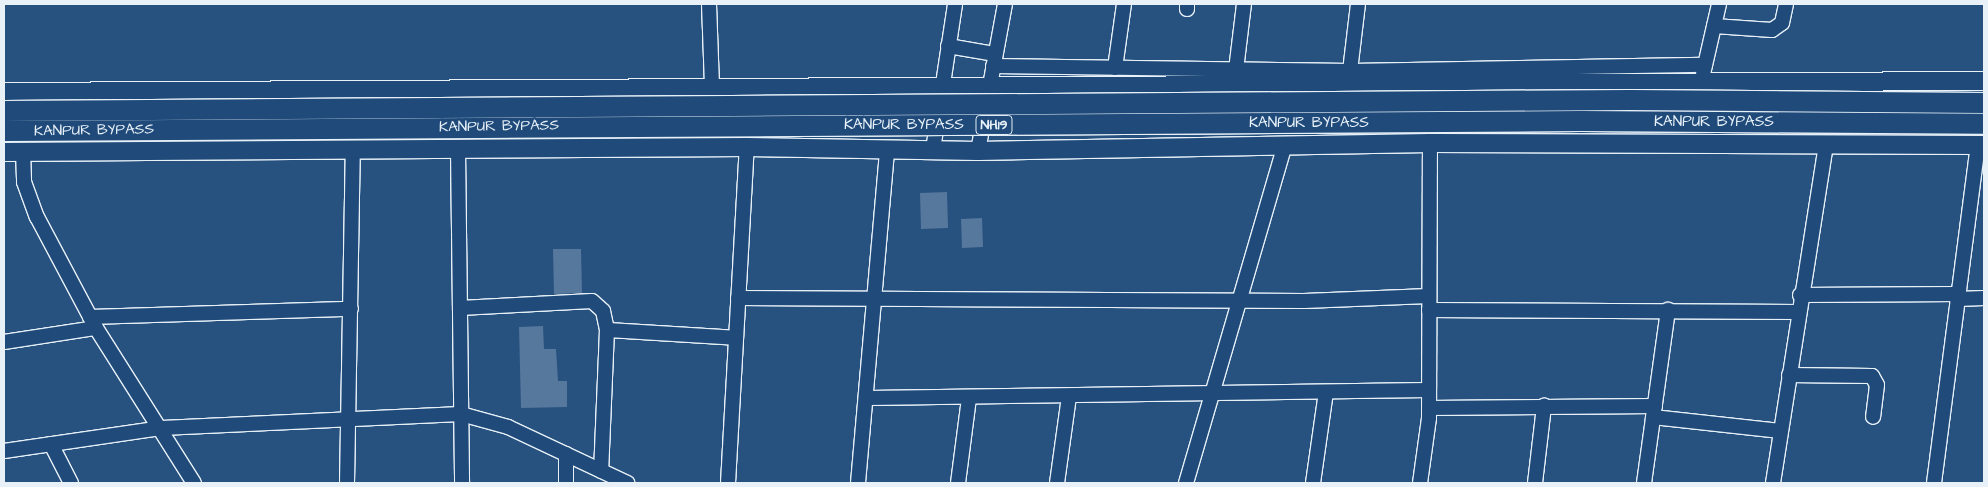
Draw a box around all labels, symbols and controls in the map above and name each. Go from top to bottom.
street label: KANPUR BYPASS [1654,113,1774,131]
road number: NH19 [975,114,1013,136]
street label: KANPUR BYPASS [1249,114,1369,132]
street label: KANPUR BYPASS [439,116,559,136]
street label: KANPUR BYPASS [844,116,964,134]
street label: KANPUR BYPASS [34,120,154,140]

